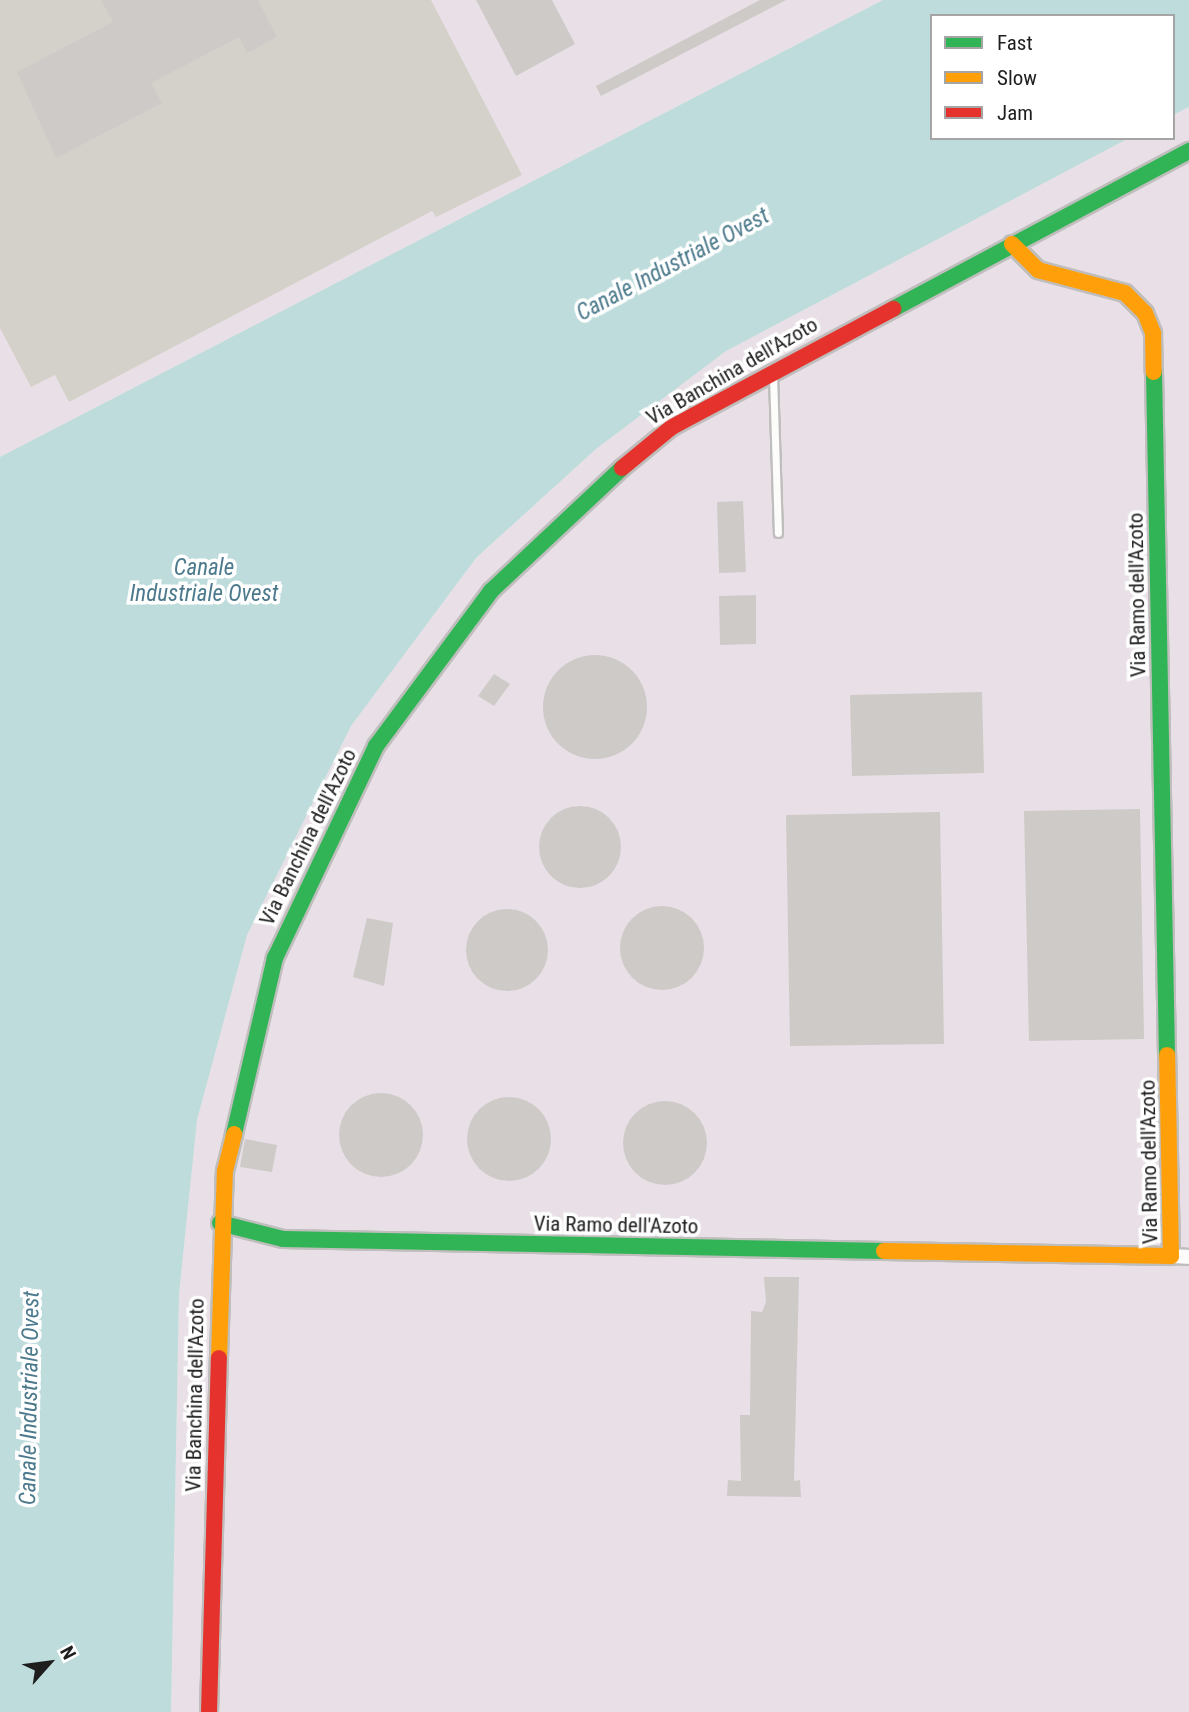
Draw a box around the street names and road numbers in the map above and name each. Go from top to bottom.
street label: Via Banchina dell'Azoto [642,312,822,430]
street label: Via Ramo dell'Azoto [1123,513,1151,677]
street label: Via Banchina dell'Azoto [254,744,362,930]
street label: Via Ramo dell'Azoto [1135,1080,1163,1244]
street label: Via Ramo dell'Azoto [534,1211,698,1239]
street label: Via Banchina dell'Azoto [181,1298,209,1492]

